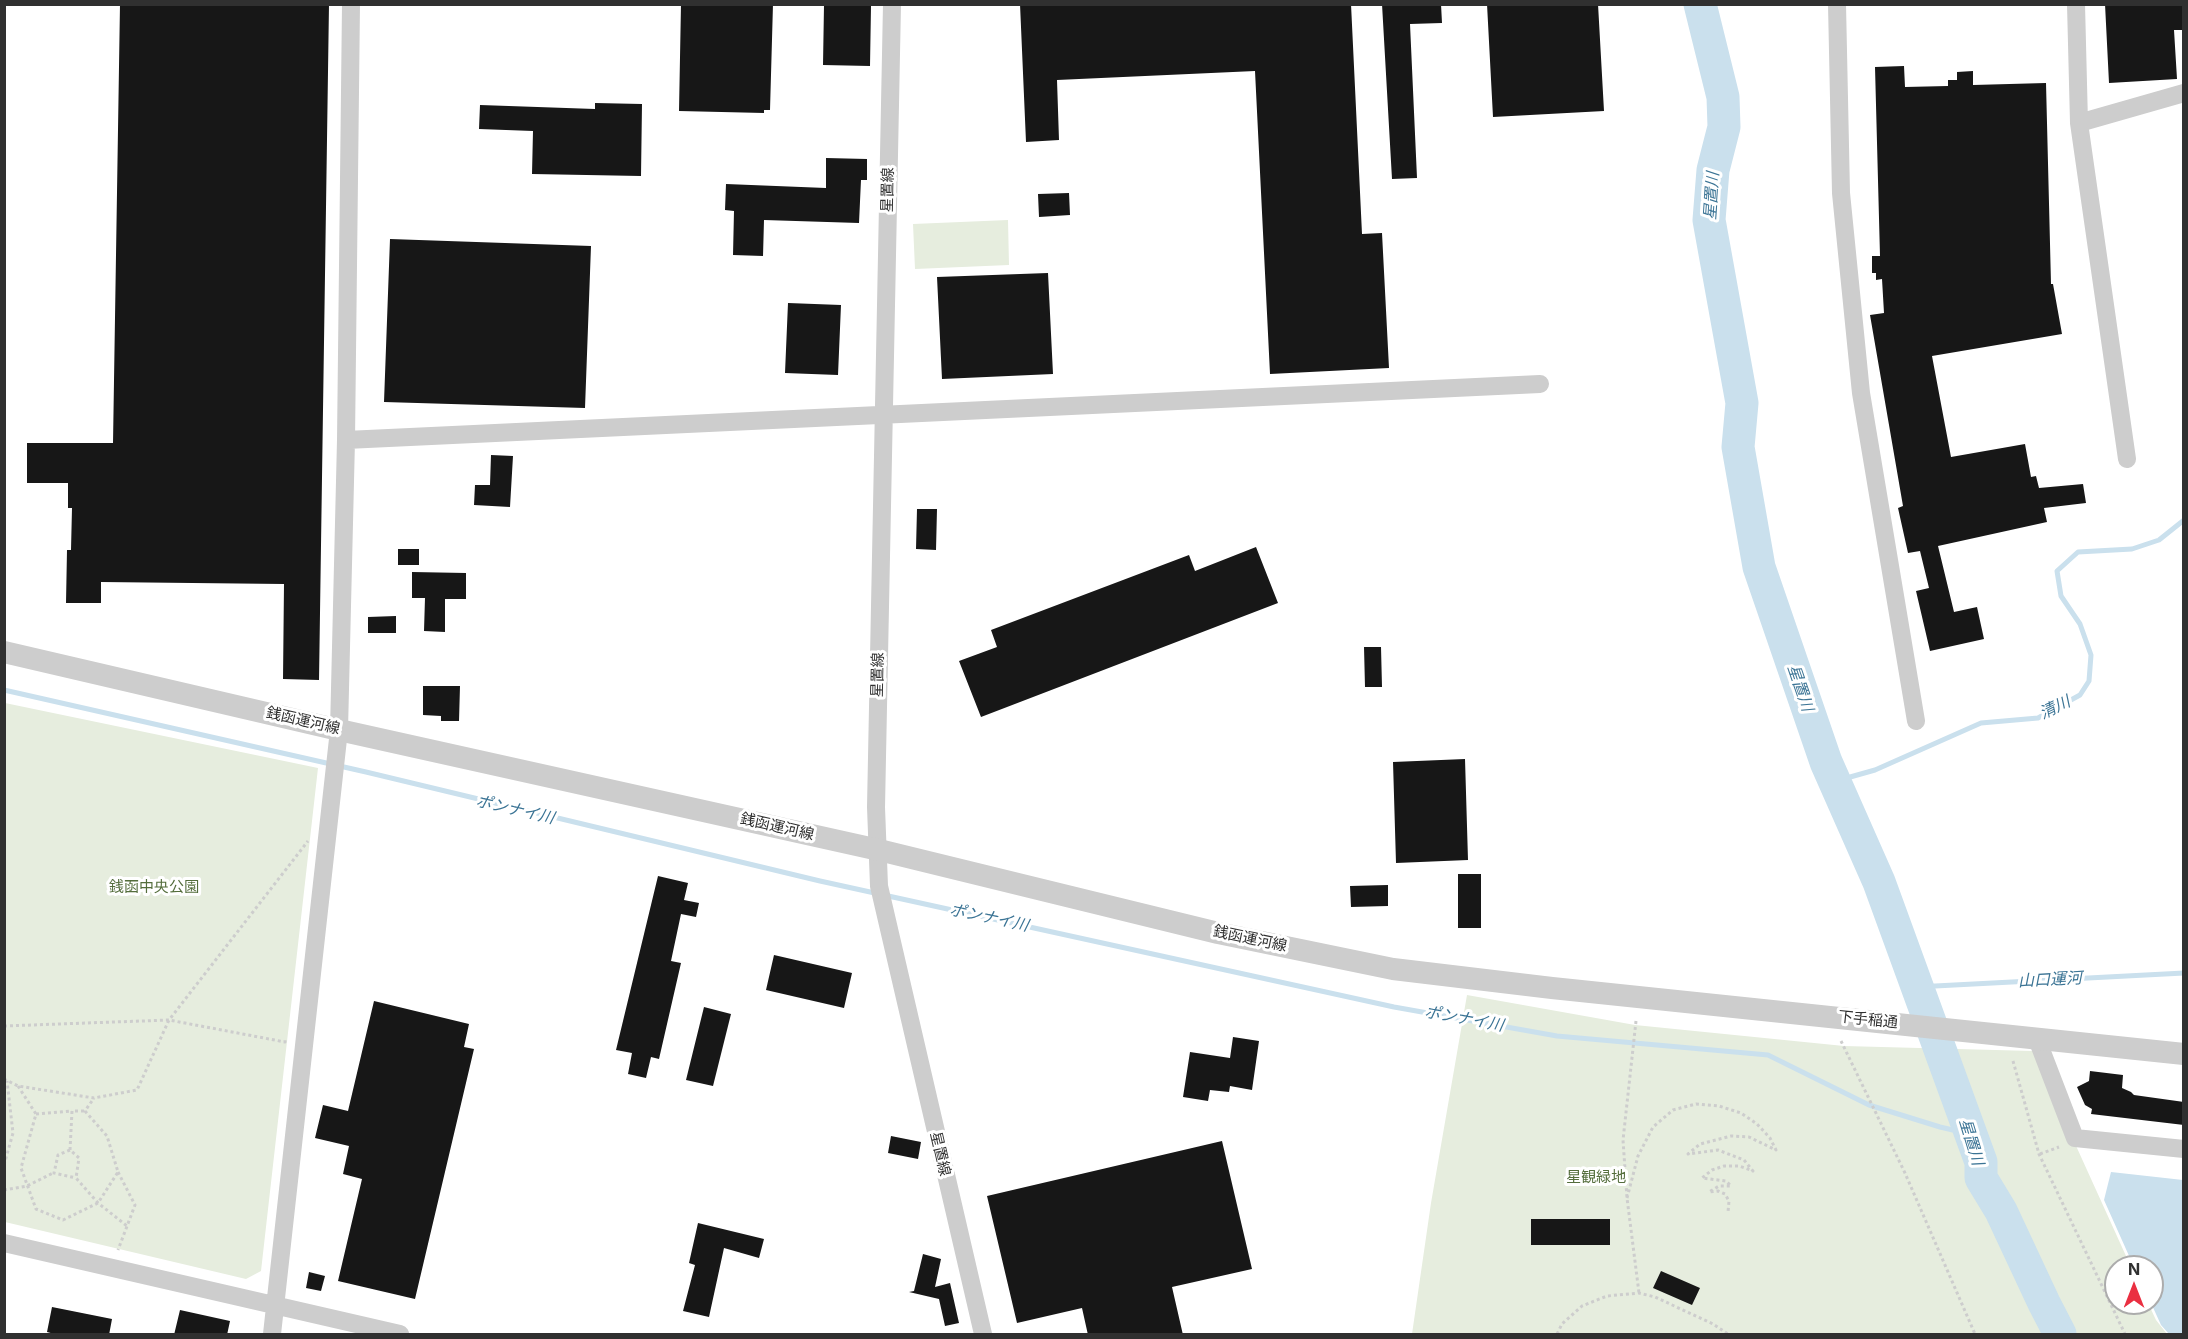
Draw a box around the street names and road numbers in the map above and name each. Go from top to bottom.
street label: 星置線 [879,167,897,213]
street label: 星置線 [869,652,887,698]
street label: 銭函運河線 [264,704,342,738]
street label: 銭函運河線 [738,810,816,844]
street label: 銭函運河線 [1211,922,1289,956]
street label: 下手稲通 [1837,1008,1899,1032]
street label: 星置線 [926,1130,954,1178]

